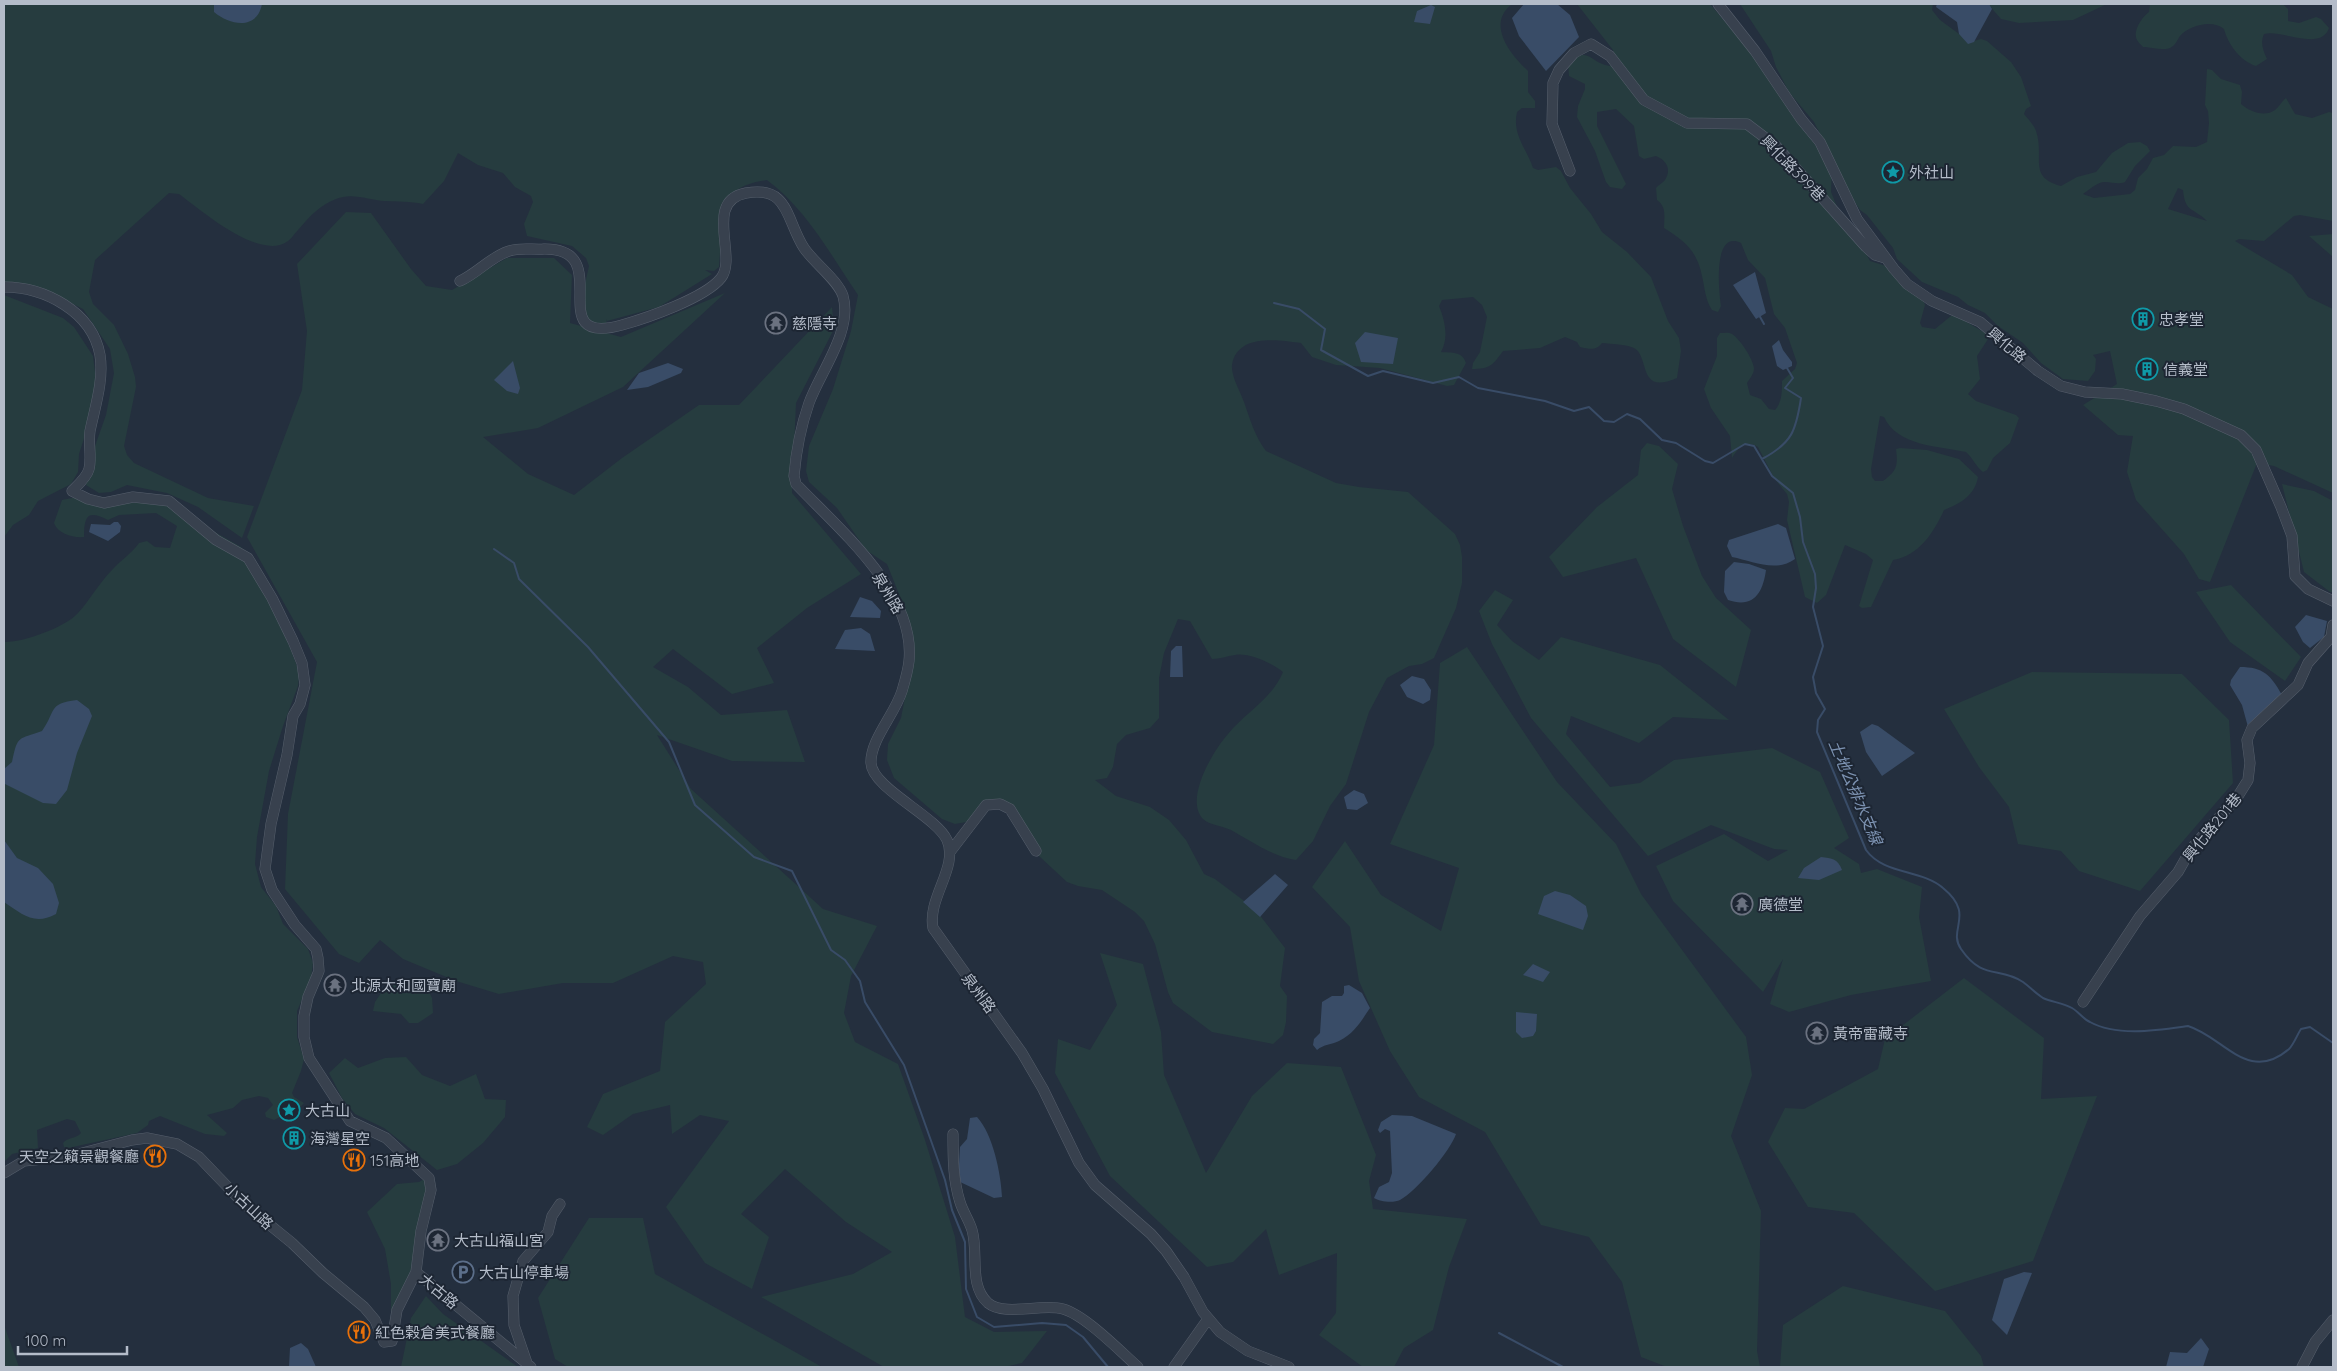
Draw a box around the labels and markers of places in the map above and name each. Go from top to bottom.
place icon: 外社山 [1881,160,1905,184]
place label: 外社山 [1909,163,1954,182]
building icon: 忠孝堂 [2131,307,2155,331]
place label: 忠孝堂 [2159,310,2204,329]
temple icon: 慈隱寺 [764,311,788,335]
place label: 慈隱寺 [792,314,837,333]
building icon: 信義堂 [2135,357,2159,381]
place label: 信義堂 [2163,360,2208,379]
temple icon: 廣德堂 [1730,892,1754,916]
place label: 廣德堂 [1758,895,1803,914]
temple icon: 北源太和國寶廟 [323,973,347,997]
place label: 北源太和國寶廟 [351,976,456,995]
temple icon: 黃帝雷藏寺 [1805,1021,1829,1045]
place label: 黃帝雷藏寺 [1833,1024,1908,1043]
place icon: 大古山 [277,1098,301,1122]
place label: 大古山 [305,1101,350,1120]
building icon: 海灣星空 [282,1126,306,1150]
place label: 海灣星空 [310,1129,370,1148]
restaurant icon: 天空之籟景觀餐廳 [143,1144,167,1168]
place label: 天空之籟景觀餐廳 [19,1147,139,1166]
restaurant icon: 151高地 [342,1148,366,1172]
place label: 151高地 [370,1151,419,1170]
temple icon: 大古山福山宮 [426,1228,450,1252]
place label: 大古山福山宮 [454,1231,544,1250]
parking icon: 大古山停車場 [451,1260,475,1284]
place label: 大古山停車場 [479,1263,569,1282]
restaurant icon: 紅色榖倉美式餐廳 [347,1320,371,1344]
place label: 紅色榖倉美式餐廳 [375,1323,495,1342]

